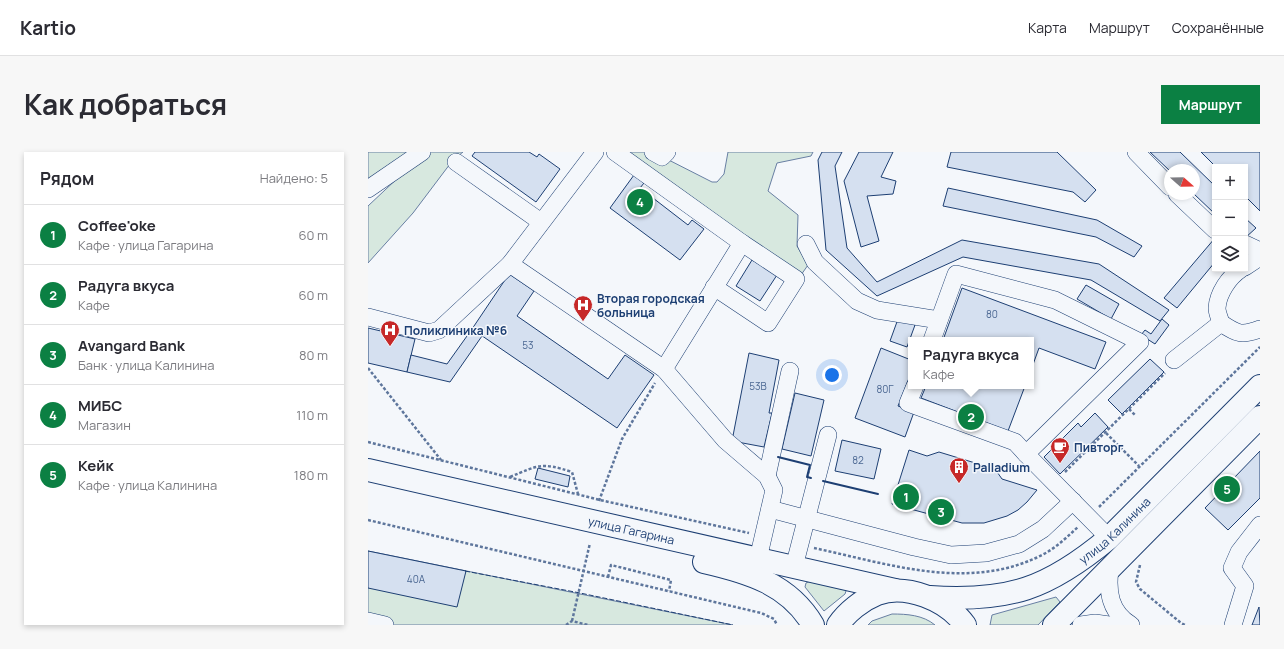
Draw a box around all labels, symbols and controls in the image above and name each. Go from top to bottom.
text: Kartio [20,15,76,41]
text: Карта [1028,18,1067,37]
text: Маршрут [1089,18,1150,37]
text: Сохранённые [1172,18,1264,37]
text: Как добраться [24,85,227,123]
button: Маршрут [1161,85,1260,124]
north arrow [1164,164,1200,200]
map controls [1212,164,1248,272]
button: + [1212,164,1248,200]
text: Рядом [40,167,94,190]
text: Найдено: 5 [260,169,328,187]
pin: 4 [627,187,653,217]
button: − [1212,200,1248,236]
text: Coffee'oke [78,215,156,236]
text: 1 [50,226,56,244]
text: 60 m [298,226,328,244]
text: Кафе · улица Гагарина [78,236,214,254]
button: layers [1212,236,1248,272]
text: Радуга вкуса [78,275,174,296]
text: 2 [49,286,57,304]
text: 60 m [298,286,328,304]
place label: Вторая городская больница [597,290,705,321]
hospital icon: Вторая городская больница [572,294,594,322]
text: Кафе [78,296,110,314]
house number: 80 [986,307,998,321]
hospital icon: Поликлиника №6 [379,319,401,347]
place label: Поликлиника №6 [404,322,507,339]
text: Avangard Bank [78,335,185,356]
popup [908,337,1034,389]
house number: 53 [522,338,534,352]
text: Радуга вкуса [923,344,1019,365]
text: 3 [49,346,57,364]
text: 80 m [299,346,328,364]
text: Банк · улица Калинина [78,356,214,374]
your location [822,365,842,385]
text: Кафе [923,365,955,383]
house number: 53В [749,379,767,393]
house number: 80Г [876,382,894,396]
text: МИБС [78,395,122,416]
pin: 2 [958,402,984,432]
text: 4 [49,406,57,424]
text: 110 m [296,406,328,424]
text: Магазин [78,416,131,434]
cafe icon: Пивторг [1049,436,1071,464]
place label: Пивторг [1074,439,1124,456]
house number: 82 [852,453,864,467]
text: Кейк [78,455,113,476]
building icon: Palladium [948,456,970,484]
place label: Palladium [973,459,1030,476]
text: 5 [49,466,57,484]
text: 180 m [294,466,328,484]
pin: 5 [1214,474,1240,504]
text: Кафе · улица Калинина [78,476,217,494]
pin: 1 [893,482,919,512]
street label: улица Калинина [1075,493,1154,567]
pin: 3 [928,497,954,527]
street label: улица Гагарина [586,512,676,548]
house number: 40А [407,572,426,586]

